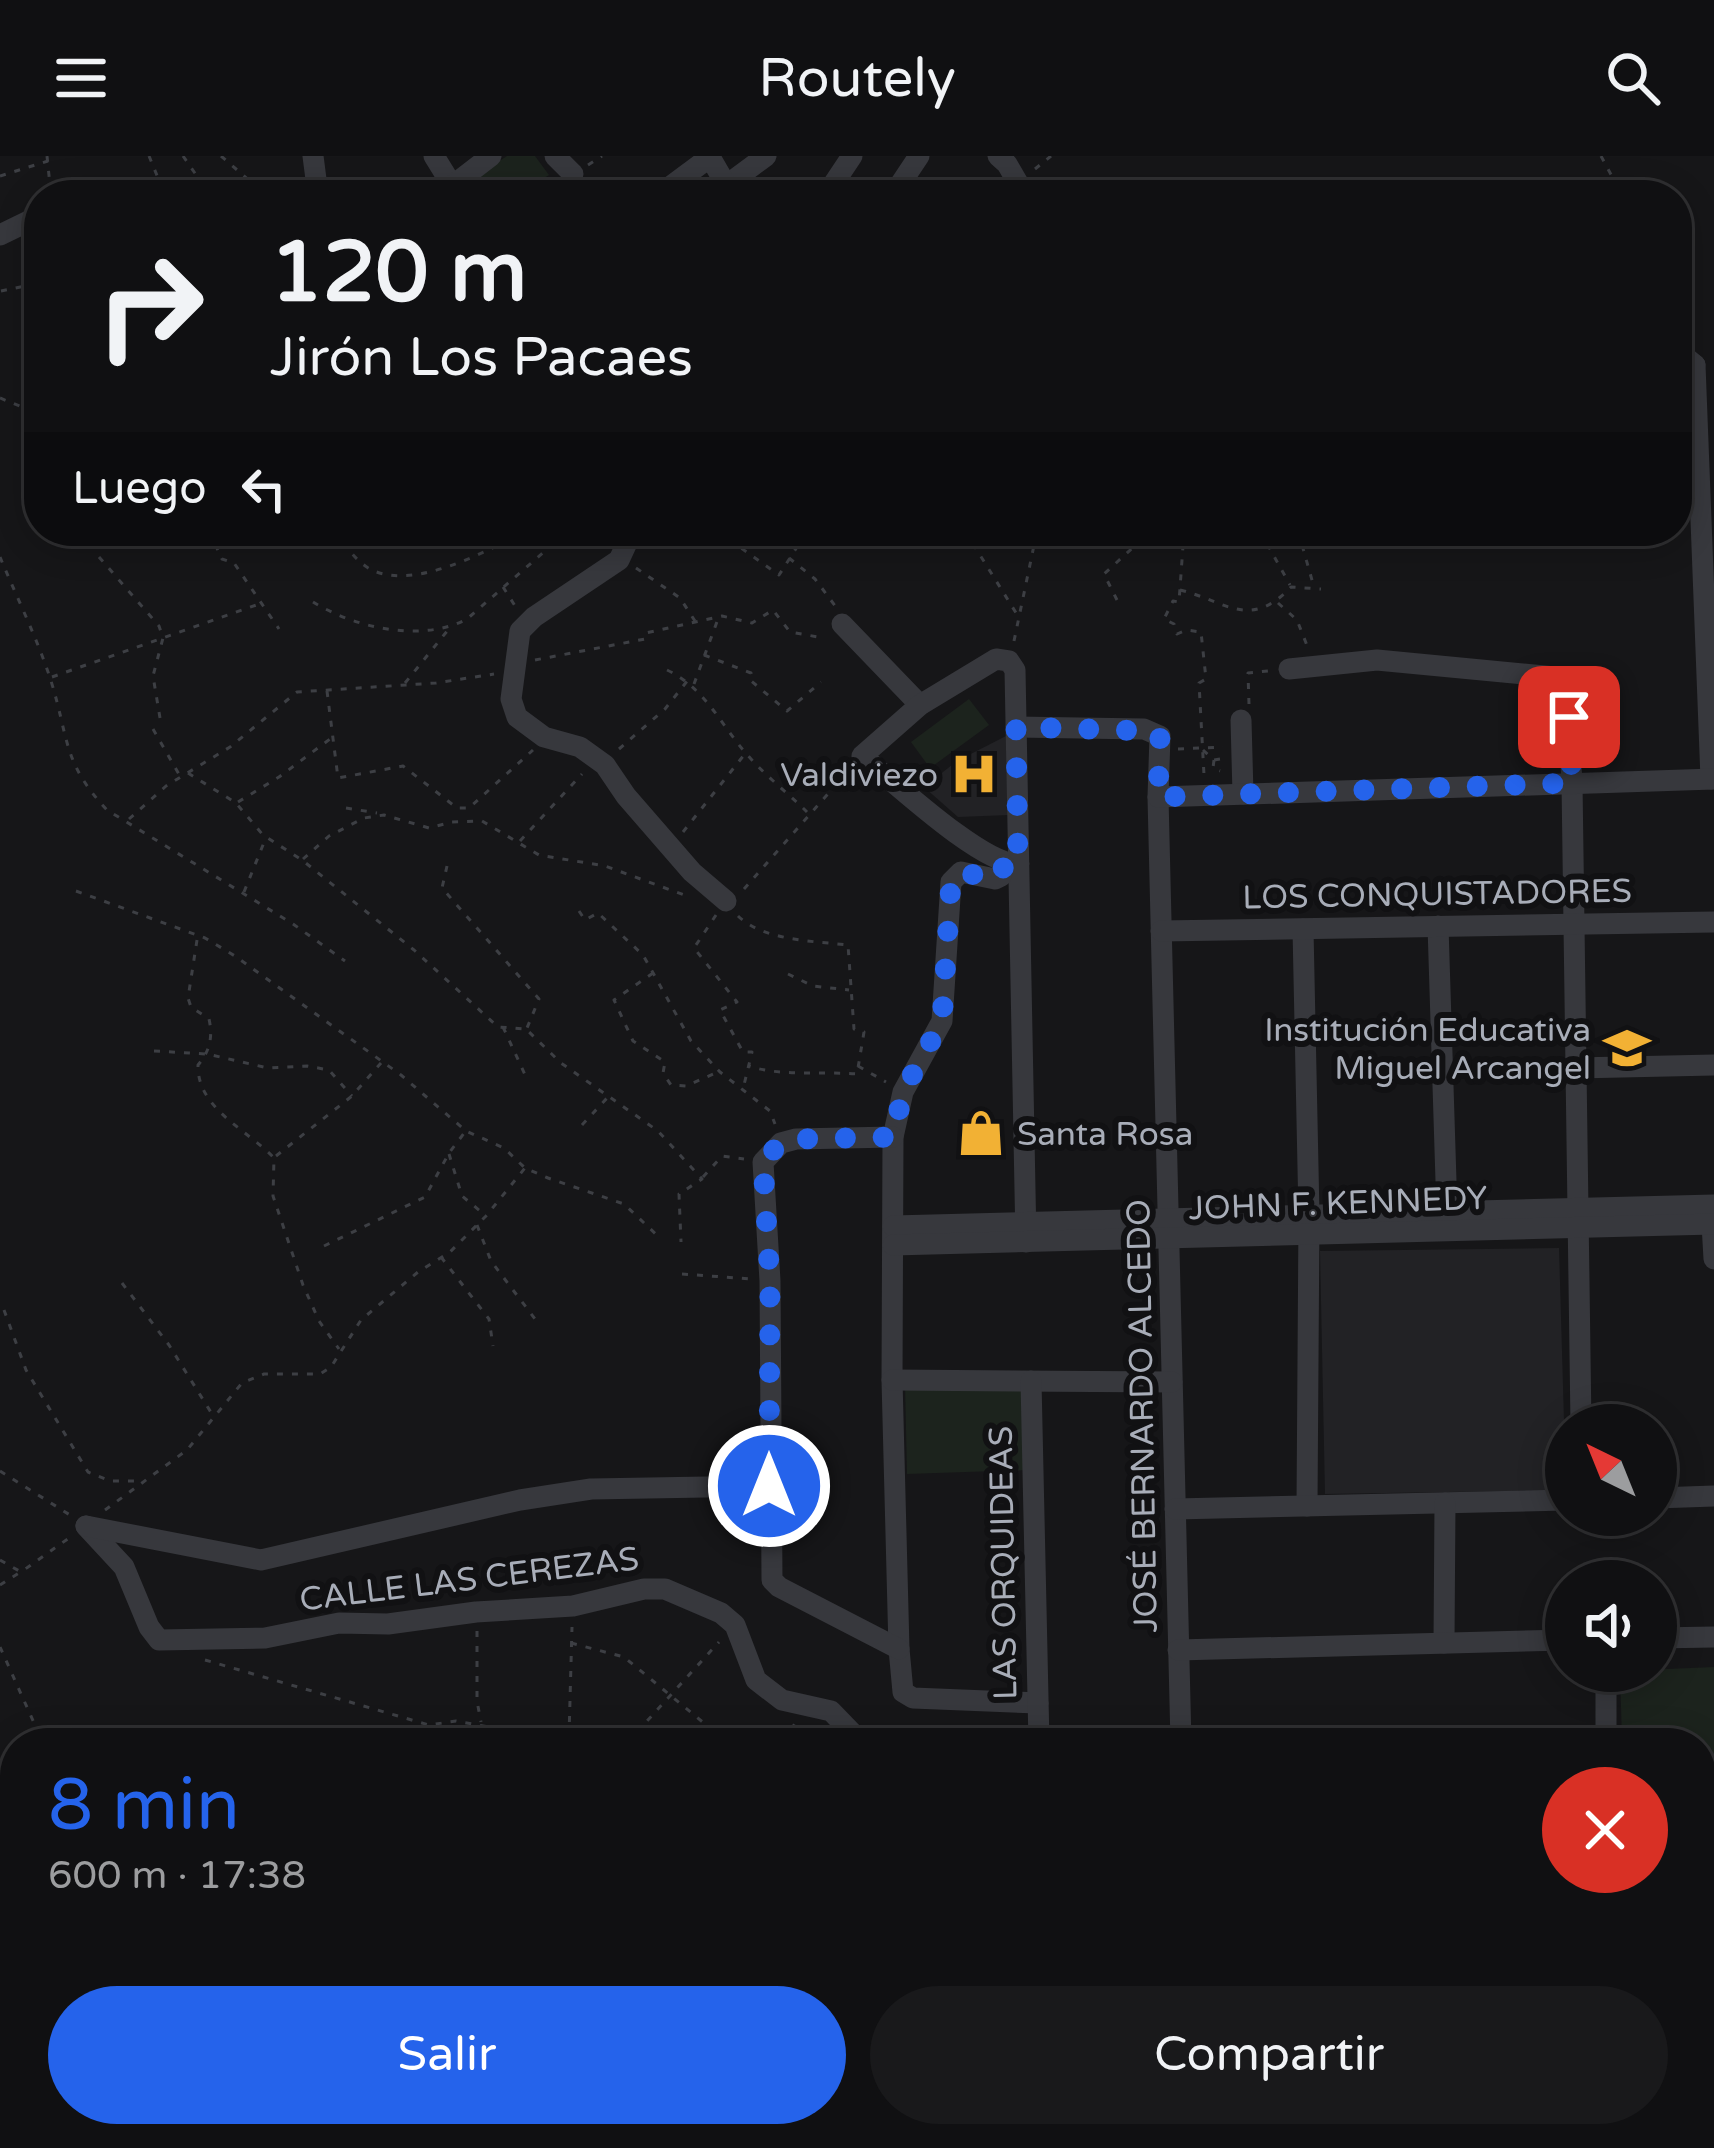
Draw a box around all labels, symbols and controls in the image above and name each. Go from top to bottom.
icon: menu [48,45,114,111]
icon: search [1600,45,1666,111]
text: Routely [758,46,956,111]
text: 120 m [270,223,527,324]
icon: right [72,228,228,384]
text: Jirón Los Pacaes [270,325,693,390]
icon: left [231,456,297,522]
text: Luego [72,462,207,516]
pin [1518,666,1620,768]
icon: arrive [1536,684,1602,750]
hospital icon: Valdiviezo [949,749,999,799]
place label: Valdiviezo [780,756,938,795]
street label: LOS CONQUISTADORES [1242,872,1632,917]
place label: Institución Educativa Miguel Arcangel [1264,1011,1591,1088]
school or university icon: Institución Educativa Miguel Arcangel [1602,1023,1652,1073]
shop icon: Santa Rosa [956,1108,1006,1158]
place label: Santa Rosa [1017,1115,1193,1154]
street label: JOHN F. KENNEDY [1188,1179,1488,1228]
street label: JOSÉ BERNARDO ALCEDO [1119,1199,1166,1633]
north arrow [1545,1404,1677,1536]
map controls [1545,1404,1677,1692]
position arrow [706,1423,832,1549]
street label: LAS ORQUIDEAS [982,1426,1025,1700]
street label: CALLE LAS CEREZAS [297,1539,641,1620]
button: sound [1545,1560,1677,1692]
text: 8 min [48,1763,240,1850]
button: close [1542,1767,1668,1893]
text: 600 m · 17:38 [48,1852,306,1899]
button: Salir [48,1986,846,2124]
button: Compartir [870,1986,1668,2124]

